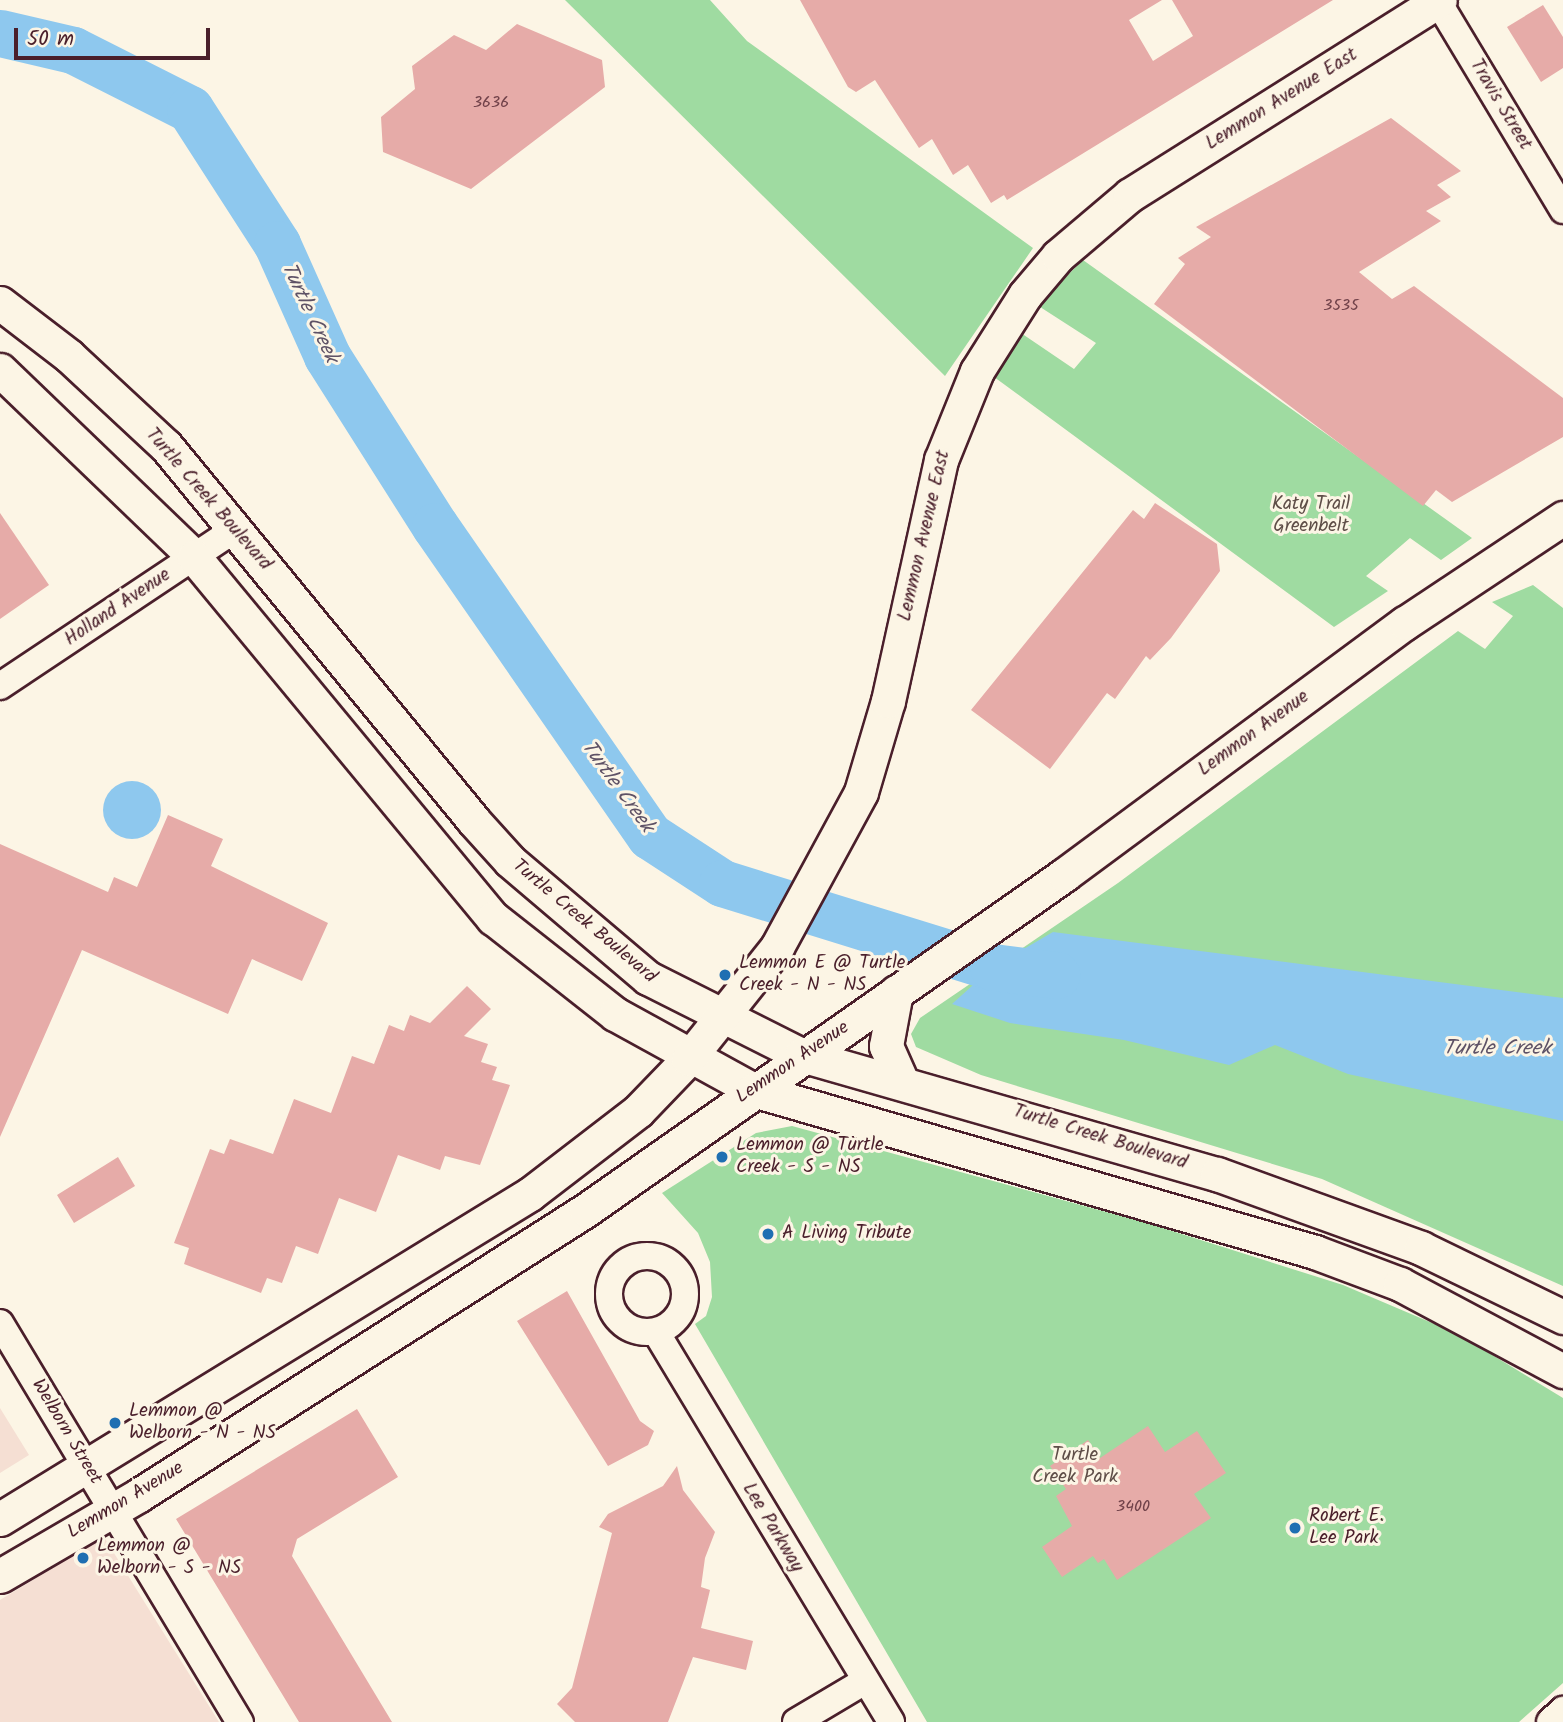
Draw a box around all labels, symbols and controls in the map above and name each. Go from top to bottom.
scale bar [18,14,214,58]
text: 50 m [27,23,74,56]
street label: Lemmon Avenue East [1202,44,1362,156]
street label: Travis Street [1464,55,1536,155]
house number: 3636 [473,93,509,113]
water label: Turtle Creek [275,259,343,367]
house number: 3535 [1323,296,1359,316]
street label: Turtle Creek Boulevard [140,424,276,576]
street label: Lemmon Avenue East [894,448,956,624]
park label: Katy Trail Greenbelt [1272,494,1350,538]
street label: Holland Avenue [61,564,175,652]
street label: Lemmon Avenue [1194,686,1314,782]
water label: Turtle Creek [575,736,659,838]
street label: Turtle Creek Boulevard [507,855,661,989]
place label: Lemmon E @ Turtle Creek - N - NS [739,953,905,997]
marker: Lemmon E @ Turtle Creek - N - NS [717,967,733,983]
street label: Lemmon Avenue [732,1017,854,1109]
water label: Turtle Creek [1443,1036,1551,1062]
street label: Turtle Creek Boulevard [1010,1101,1190,1175]
place label: Lemmon @ Turtle Creek - S - NS [736,1135,884,1179]
marker: Lemmon @ Turtle Creek - S - NS [714,1149,730,1165]
place label: A Living Tribute [782,1223,911,1245]
marker: A Living Tribute [760,1226,776,1242]
street label: Welborn Street [26,1375,106,1489]
place label: Lemmon @ Welborn - N - NS [129,1401,276,1445]
marker: Lemmon @ Welborn - N - NS [107,1415,123,1431]
park label: Turtle Creek Park [1032,1445,1118,1489]
street label: Lemmon Avenue [64,1457,188,1545]
street label: Lee Parkway [736,1479,808,1577]
house number: 3400 [1116,1497,1150,1517]
place label: Robert E. Lee Park [1309,1506,1384,1550]
marker: Robert E. Lee Park [1287,1520,1303,1536]
place label: Lemmon @ Welborn - S - NS [97,1536,241,1580]
marker: Lemmon @ Welborn - S - NS [75,1550,91,1566]

